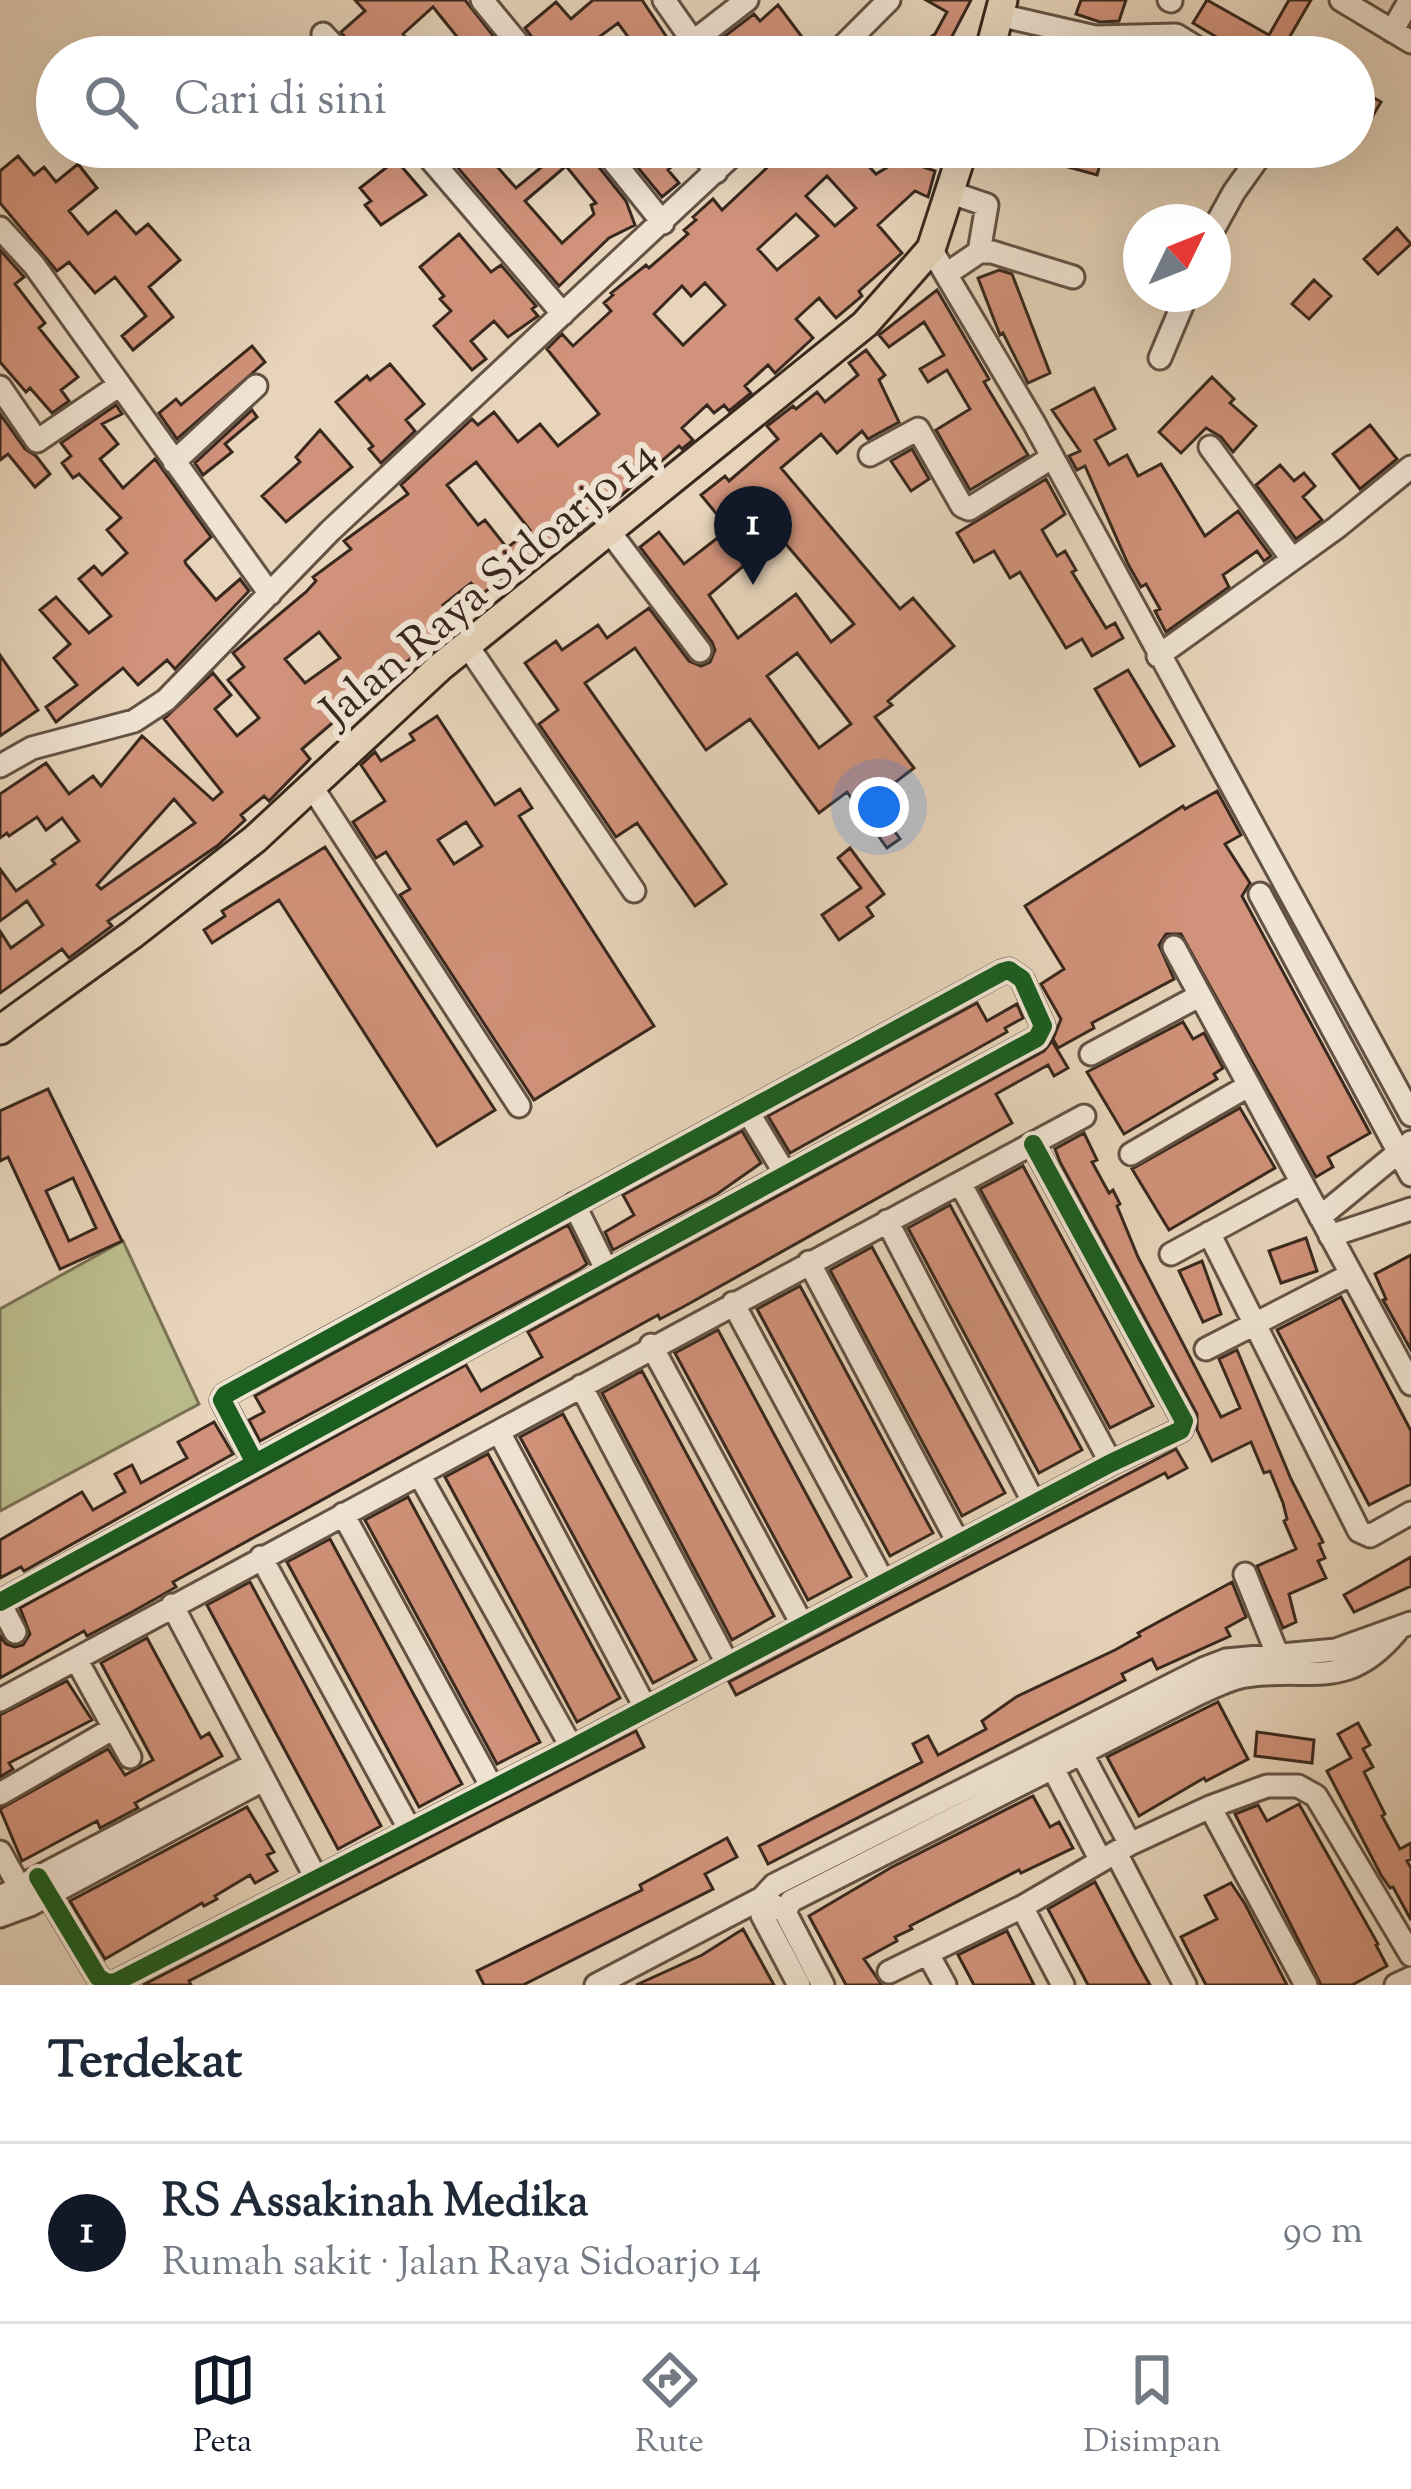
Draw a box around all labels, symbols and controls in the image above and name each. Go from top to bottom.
search box [36,36,1375,168]
icon: search [78,69,144,135]
text: Cari di sini [174,70,387,135]
north arrow [1123,204,1231,312]
street label: Jalan Raya Sidoarjo 14 [307,426,672,747]
pin: 1 [714,486,792,585]
your location [849,777,909,837]
text: Terdekat [48,2027,242,2100]
text: RS Assakinah Medika [162,2172,588,2237]
text: 1 [80,2205,94,2261]
text: 90 m [1283,2205,1363,2261]
text: Rumah sakit · Jalan Raya Sidoarjo 14 [162,2237,761,2293]
tab: Peta [190,2347,256,2467]
tab: Rute [635,2347,704,2467]
tab: Disimpan [1083,2347,1221,2467]

